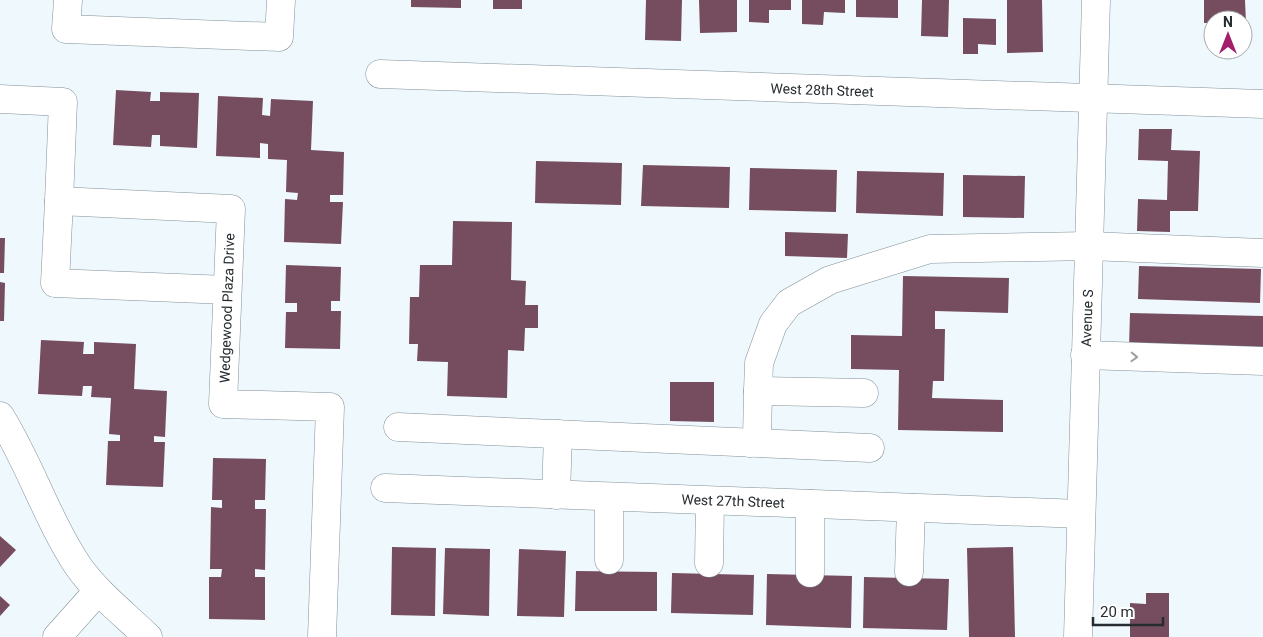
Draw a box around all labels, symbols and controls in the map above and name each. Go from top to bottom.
north arrow [1203,10,1253,60]
text: N [1223,14,1233,30]
street label: West 28th Street [770,80,874,100]
street label: Wedgewood Plaza Drive [216,233,238,383]
street label: Avenue S [1078,289,1096,347]
one-way arrow [1130,351,1138,362]
street label: West 27th Street [681,491,785,511]
scale bar [1093,594,1163,626]
text: 20 m [1100,603,1134,621]

